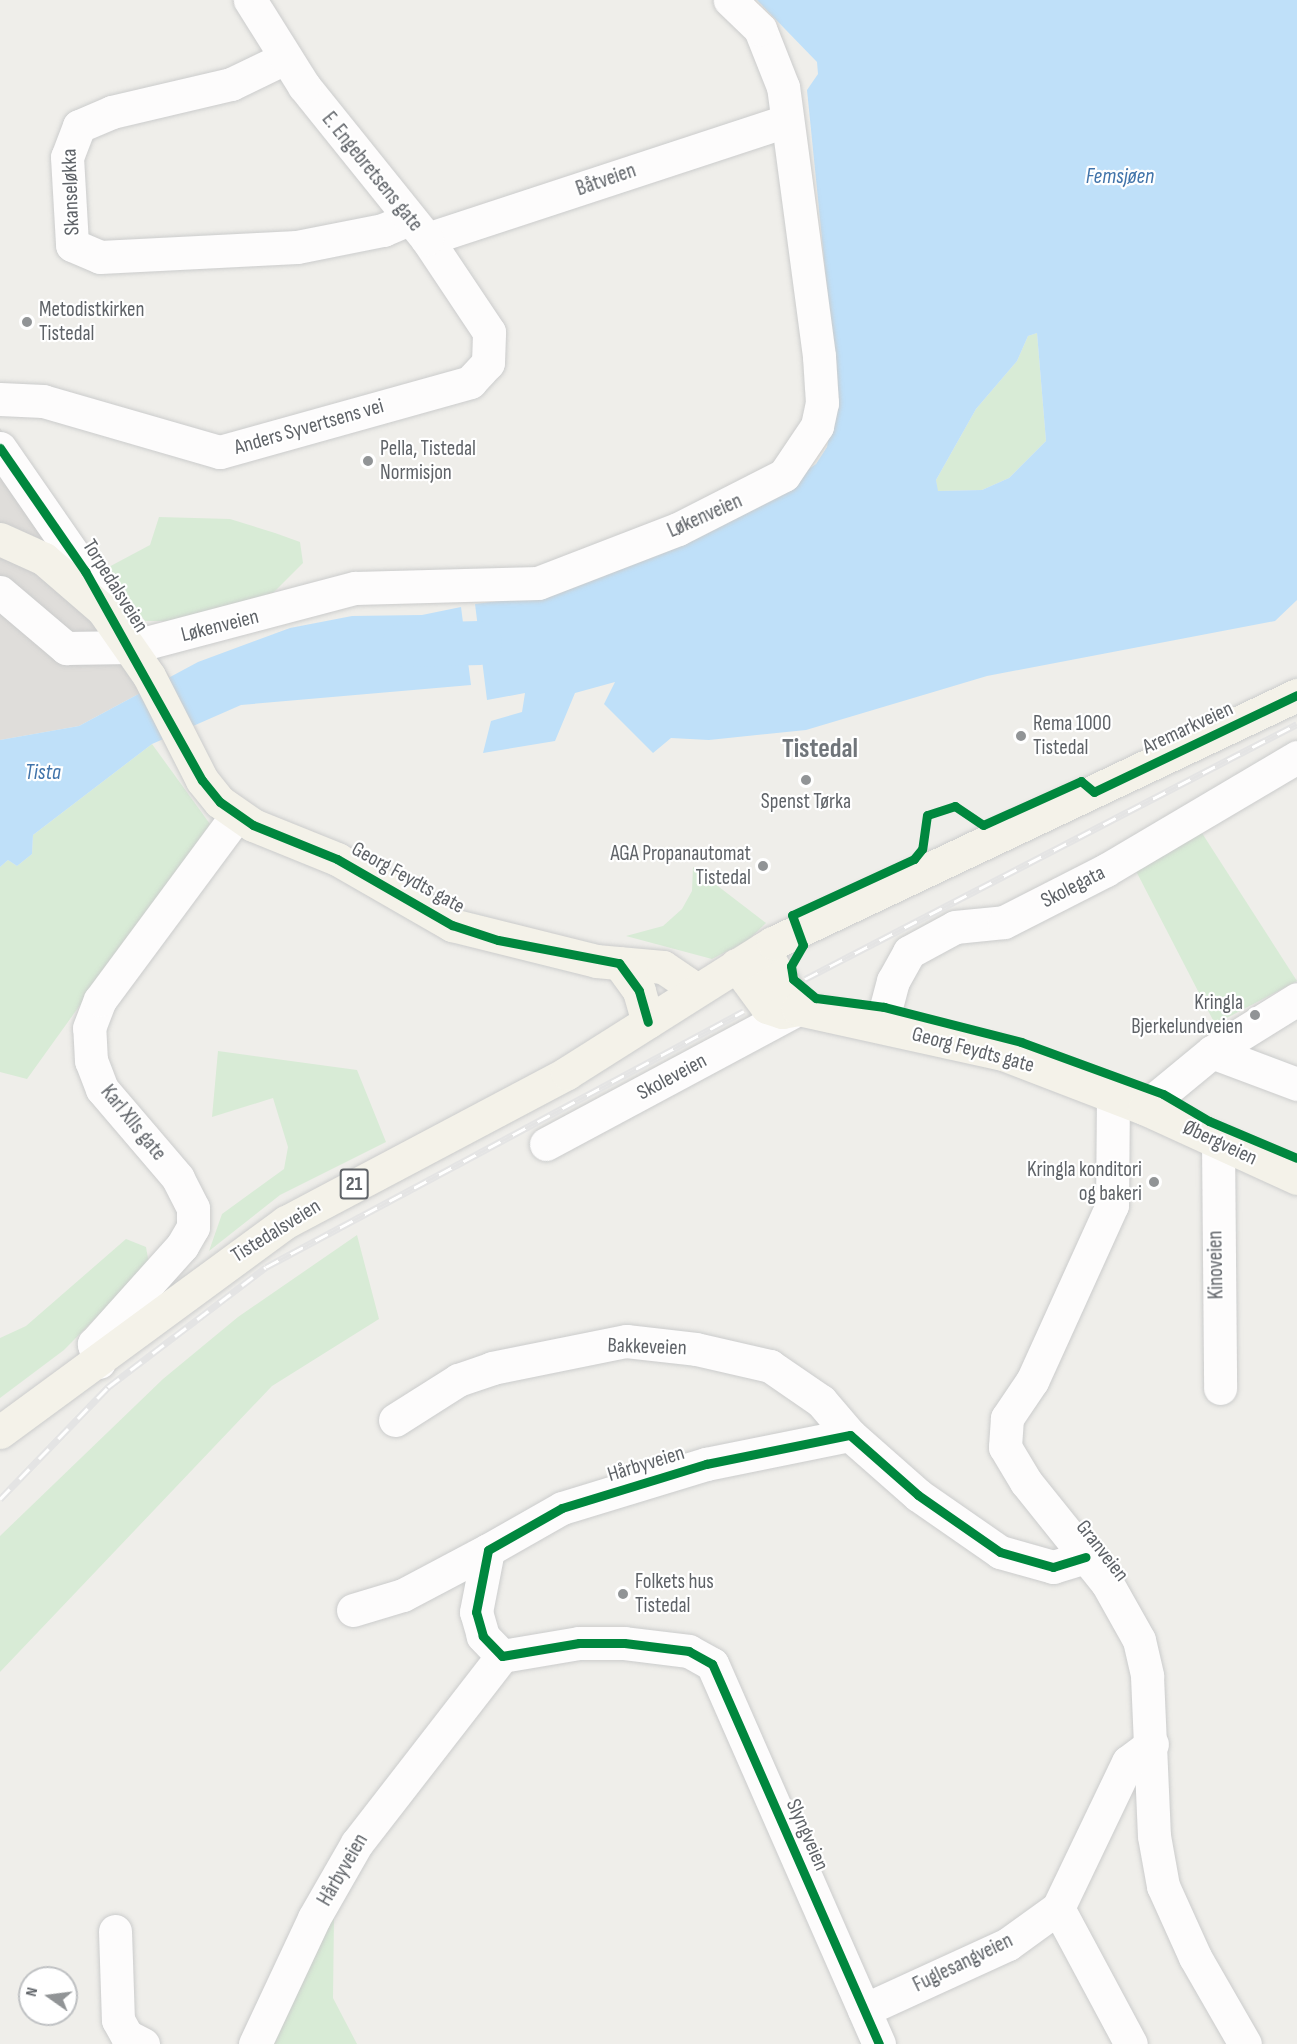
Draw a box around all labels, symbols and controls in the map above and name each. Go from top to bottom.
street label: E. Engebretsens gate [316,107,428,237]
street label: Skanseløkka [57,148,85,236]
street label: Båtveien [573,158,639,202]
water label: Femsjøen [1086,164,1154,190]
place label: Metodistkirken Tistedal [39,297,144,347]
marker: Metodistkirken Tistedal [20,315,34,329]
street label: Anders Syvertsens vei [231,394,387,460]
place label: Pella, Tistedal Normisjon [380,436,476,486]
marker: Pella, Tistedal Normisjon [361,454,375,468]
street label: Løkenveien [664,488,746,544]
street label: Torpedalsveien [76,535,154,637]
street label: Løkenveien [179,604,261,648]
street label: Aremarkveien [1139,696,1237,760]
place label: Rema 1000 Tistedal [1033,711,1111,761]
marker: Rema 1000 Tistedal [1014,729,1028,743]
district label: Tistedal [782,734,858,766]
water label: Tista [25,760,61,786]
marker: Spenst Tørka [799,773,813,787]
place label: Spenst Tørka [761,789,851,815]
street label: Georg Feydts gate [347,837,469,919]
place label: AGA Propanautomat Tistedal [611,841,751,891]
marker: AGA Propanautomat Tistedal [756,859,770,873]
street label: Skolegata [1037,860,1109,914]
place label: Kringla Bjerkelundveien [1131,990,1243,1040]
marker: Kringla Bjerkelundveien [1248,1008,1262,1022]
street label: Georg Feydts gate [909,1022,1037,1078]
street label: Skoleveien [633,1048,711,1106]
street label: Karl XIIs gate [95,1080,171,1166]
street label: Øbergveien [1179,1115,1261,1171]
place label: Kringla konditori og bakeri [1027,1157,1142,1207]
road number: 21 [339,1167,369,1201]
marker: Kringla konditori og bakeri [1147,1175,1161,1189]
street label: Tistedalsveien [227,1194,325,1268]
street label: Kinoveien [1203,1230,1229,1300]
street label: Bakkeveien [607,1333,687,1361]
street label: Hårbyveien [604,1440,688,1488]
street label: Granveien [1070,1515,1134,1587]
place label: Folkets hus Tistedal [635,1569,714,1619]
marker: Folkets hus Tistedal [616,1587,630,1601]
street label: Slyngveien [780,1795,834,1875]
street label: Hårbyveien [312,1829,374,1911]
street label: Fuglesangveien [909,1928,1017,1998]
north arrow [18,1966,78,2026]
text: N [22,1986,42,1998]

